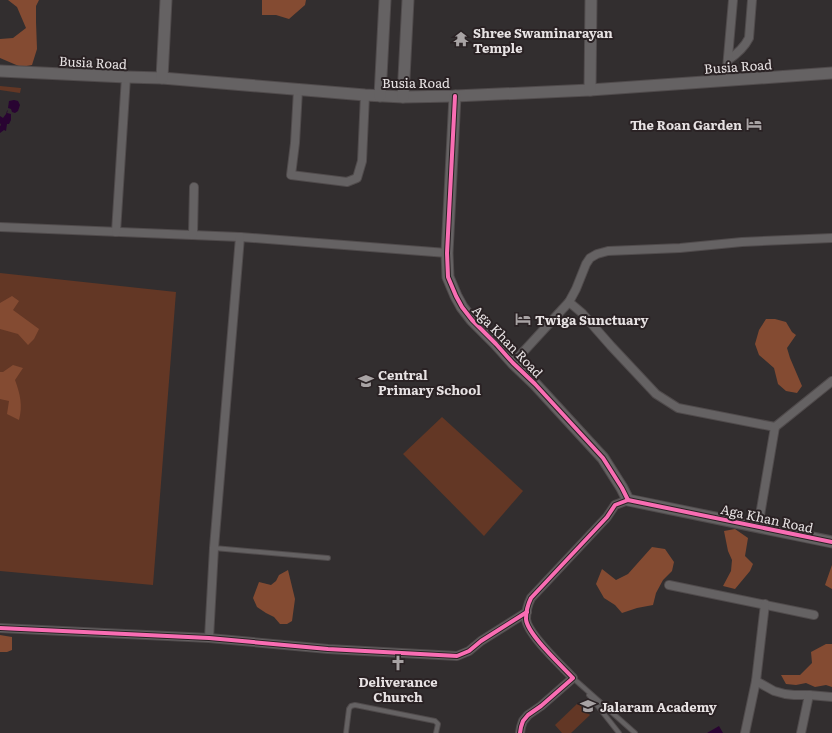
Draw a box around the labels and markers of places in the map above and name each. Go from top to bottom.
place label: Shree Swaminarayan Temple [473,23,613,57]
temple icon: Shree Swaminarayan Temple [452,30,470,48]
place label: The Roan Garden [630,115,742,134]
hotel icon: The Roan Garden [745,115,763,133]
hotel icon: Twiga Sunctuary [514,310,532,328]
place label: Twiga Sunctuary [535,310,648,329]
place label: Central Primary School [378,365,481,399]
school or university icon: Central Primary School [357,372,375,390]
church icon: Deliverance Church [389,654,407,672]
place label: Deliverance Church [358,672,438,706]
school or university icon: Jalaram Academy [579,697,597,715]
place label: Jalaram Academy [600,697,717,716]

